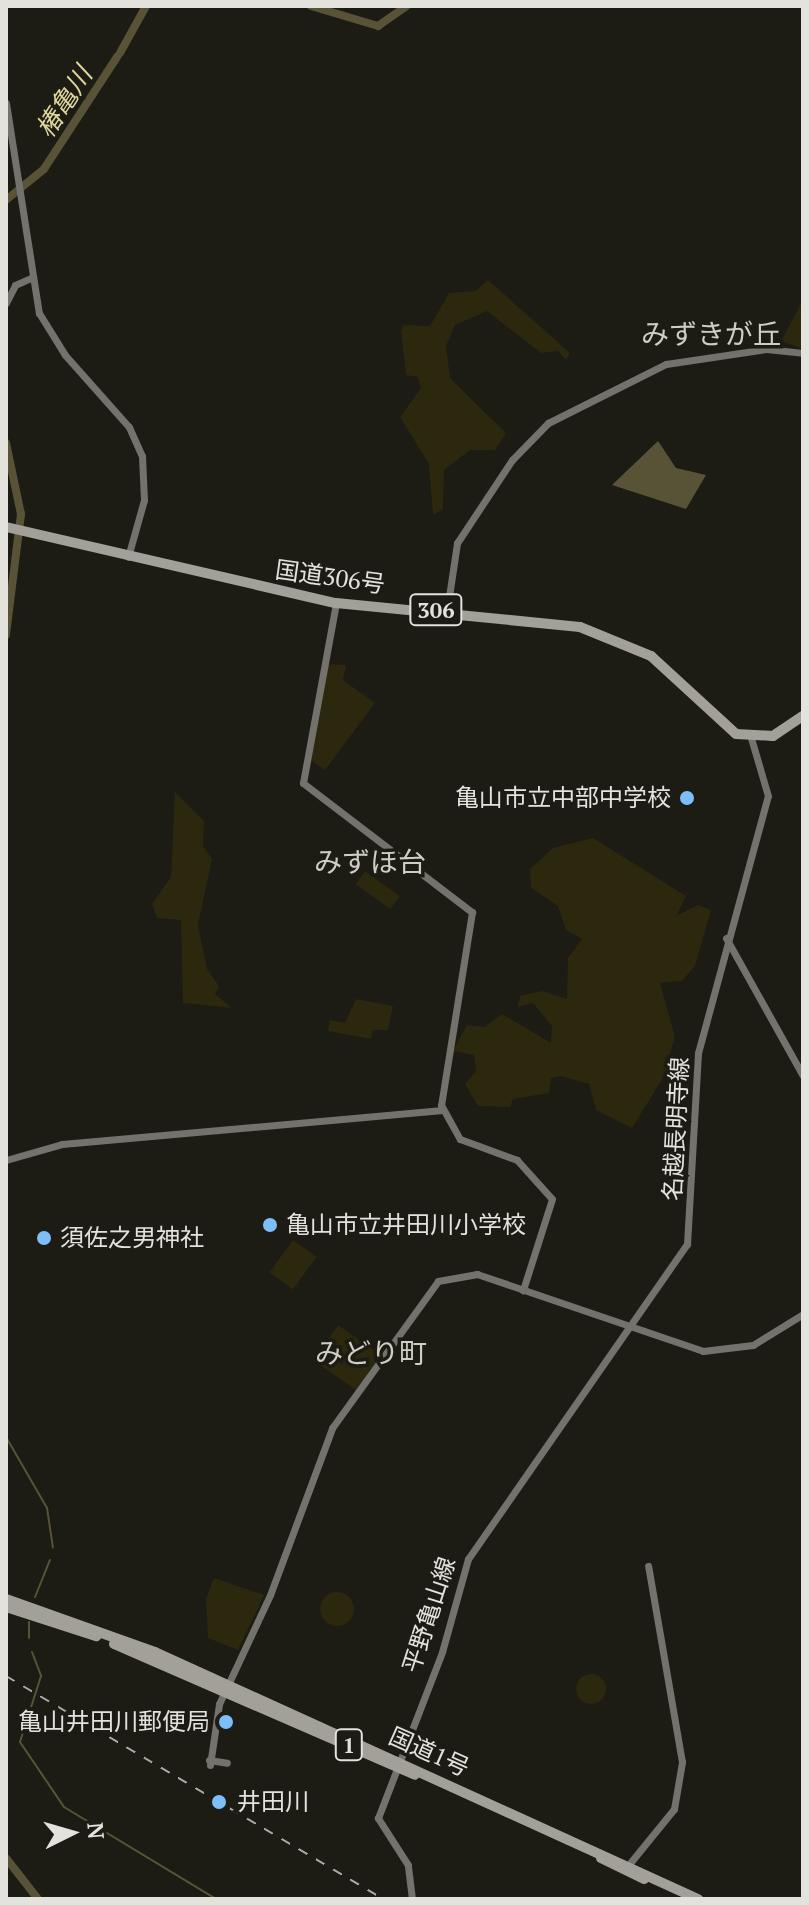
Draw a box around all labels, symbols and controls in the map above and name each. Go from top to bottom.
water label: 椿亀川 [30,61,98,143]
district label: みずきが丘 [641,317,781,351]
street label: 国道306号 [273,555,387,599]
road number: 306 [408,592,464,628]
place label: 亀山市立中部中学校 [455,784,671,812]
marker: 亀山市立中部中学校 [678,789,696,807]
district label: みずほ台 [314,845,426,879]
street label: 名越長明寺線 [658,1056,694,1202]
place label: 亀山市立井田川小学校 [286,1211,526,1239]
marker: 亀山市立井田川小学校 [261,1216,279,1234]
place label: 須佐之男神社 [60,1224,204,1252]
marker: 須佐之男神社 [35,1229,53,1247]
district label: みどり町 [315,1336,427,1370]
street label: 平野亀山線 [397,1553,461,1677]
place label: 亀山井田川郵便局 [18,1708,210,1736]
marker: 亀山井田川郵便局 [217,1713,235,1731]
street label: 国道1号 [384,1722,474,1782]
road number: 1 [333,1727,365,1763]
place label: 井田川 [237,1788,309,1816]
marker: 井田川 [208,1791,230,1813]
north arrow [32,1793,112,1873]
text: N [81,1821,112,1840]

